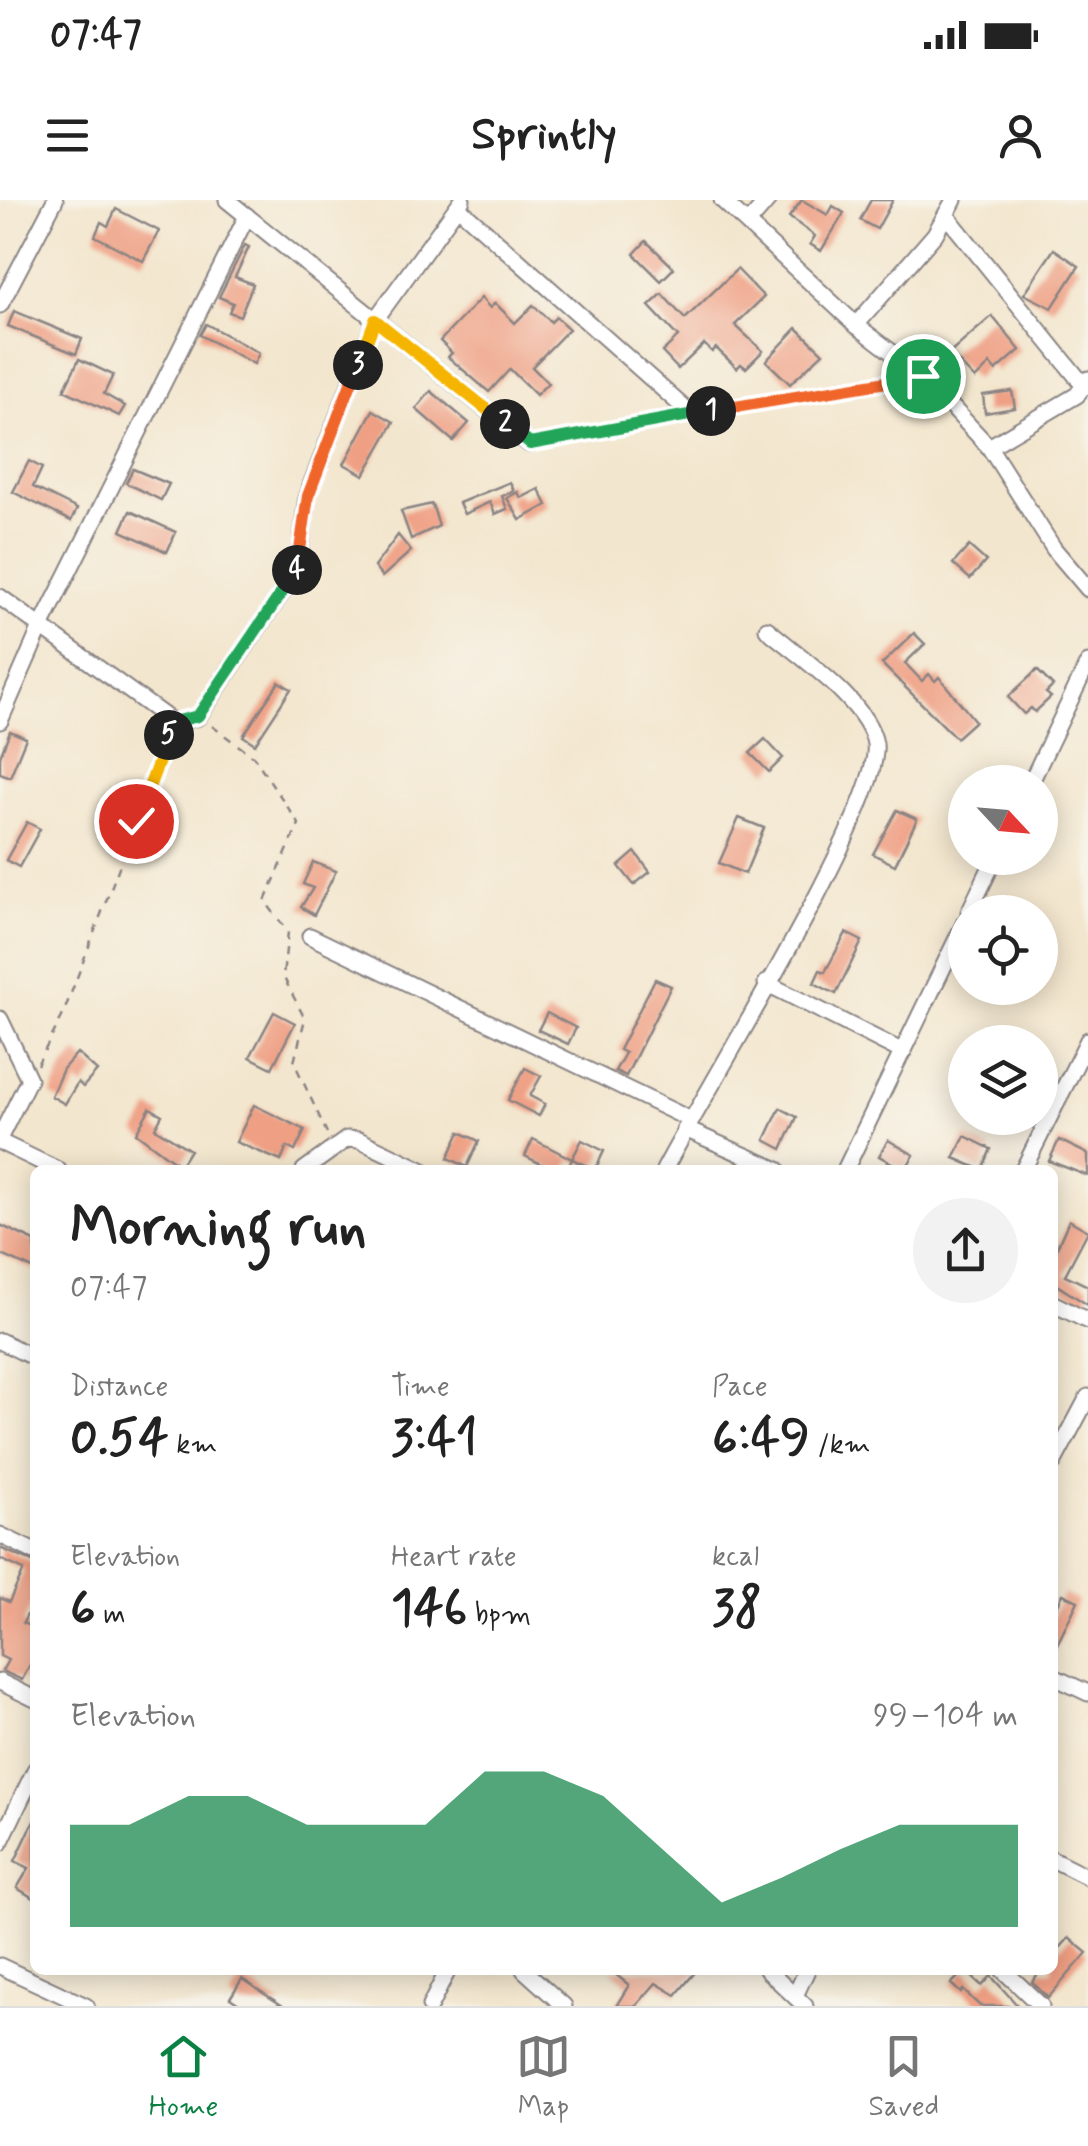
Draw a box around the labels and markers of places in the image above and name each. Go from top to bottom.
pin [881,334,966,419]
pin: 3 [333,340,383,390]
pin: 1 [686,386,736,436]
pin: 2 [480,399,530,449]
pin: 4 [272,545,322,595]
pin: 5 [144,710,194,760]
pin [94,779,179,864]

